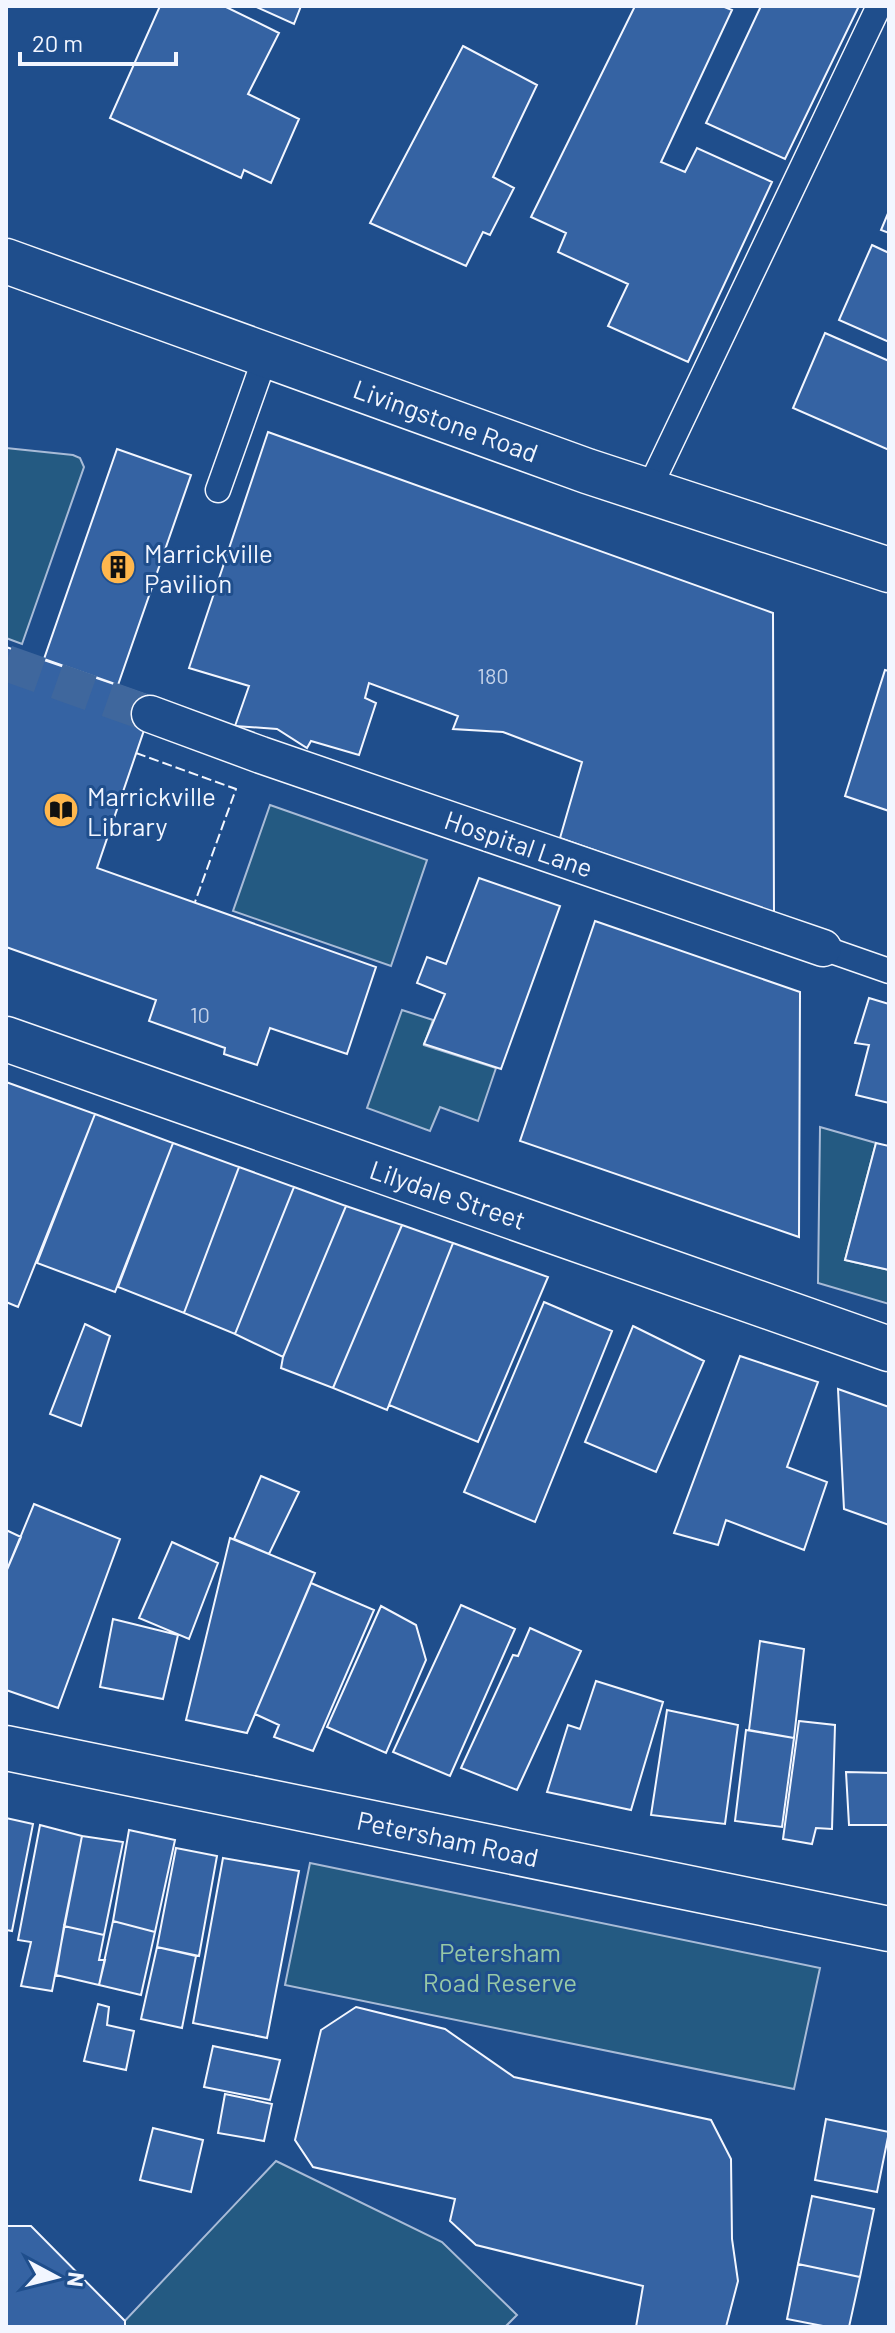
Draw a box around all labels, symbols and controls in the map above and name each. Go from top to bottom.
scale bar [20,16,176,66]
text: 20 m [32,28,83,57]
street label: Livingstone Road [349,372,543,468]
place label: Marrickville Pavilion [144,537,273,598]
building icon: Marrickville Pavilion [99,548,137,586]
house number: 180 [477,662,509,688]
place label: Marrickville Library [87,780,216,841]
library icon: Marrickville Library [42,791,80,829]
street label: Hospital Lane [441,803,597,883]
house number: 10 [190,1001,210,1027]
street label: Lilydale Street [366,1153,530,1235]
street label: Petersham Road [354,1804,542,1872]
park label: Petersham Road Reserve [423,1936,577,1997]
north arrow [16,2237,96,2317]
text: N [63,2271,91,2288]

